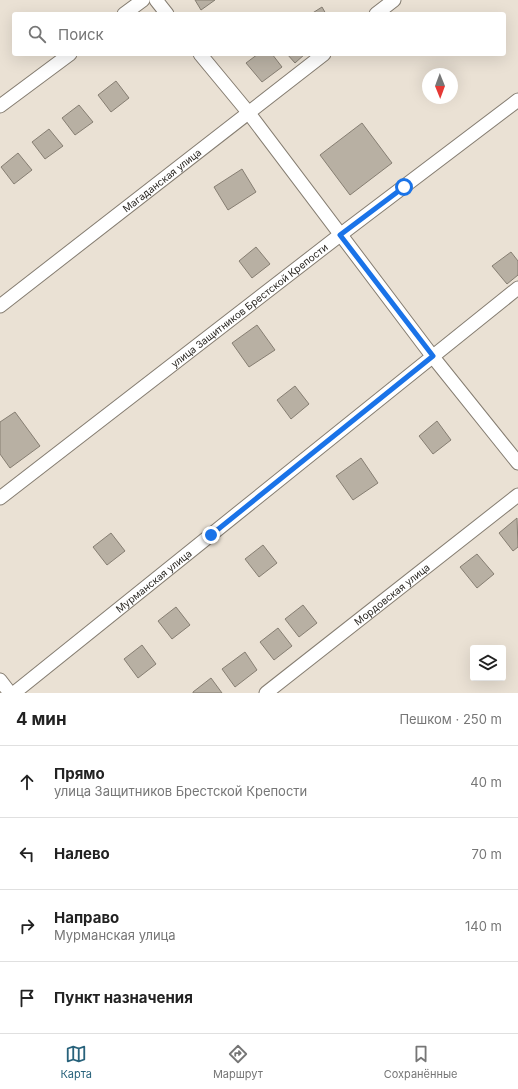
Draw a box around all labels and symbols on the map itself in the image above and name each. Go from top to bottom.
north arrow [422,68,458,104]
street label: Магаданская улица [120,146,203,214]
route start [395,178,413,196]
street label: улица Защитников Брестской Крепости [168,241,330,370]
route end [202,526,220,544]
street label: Мурманская улица [113,547,194,615]
street label: Мордовская улица [352,561,432,628]

